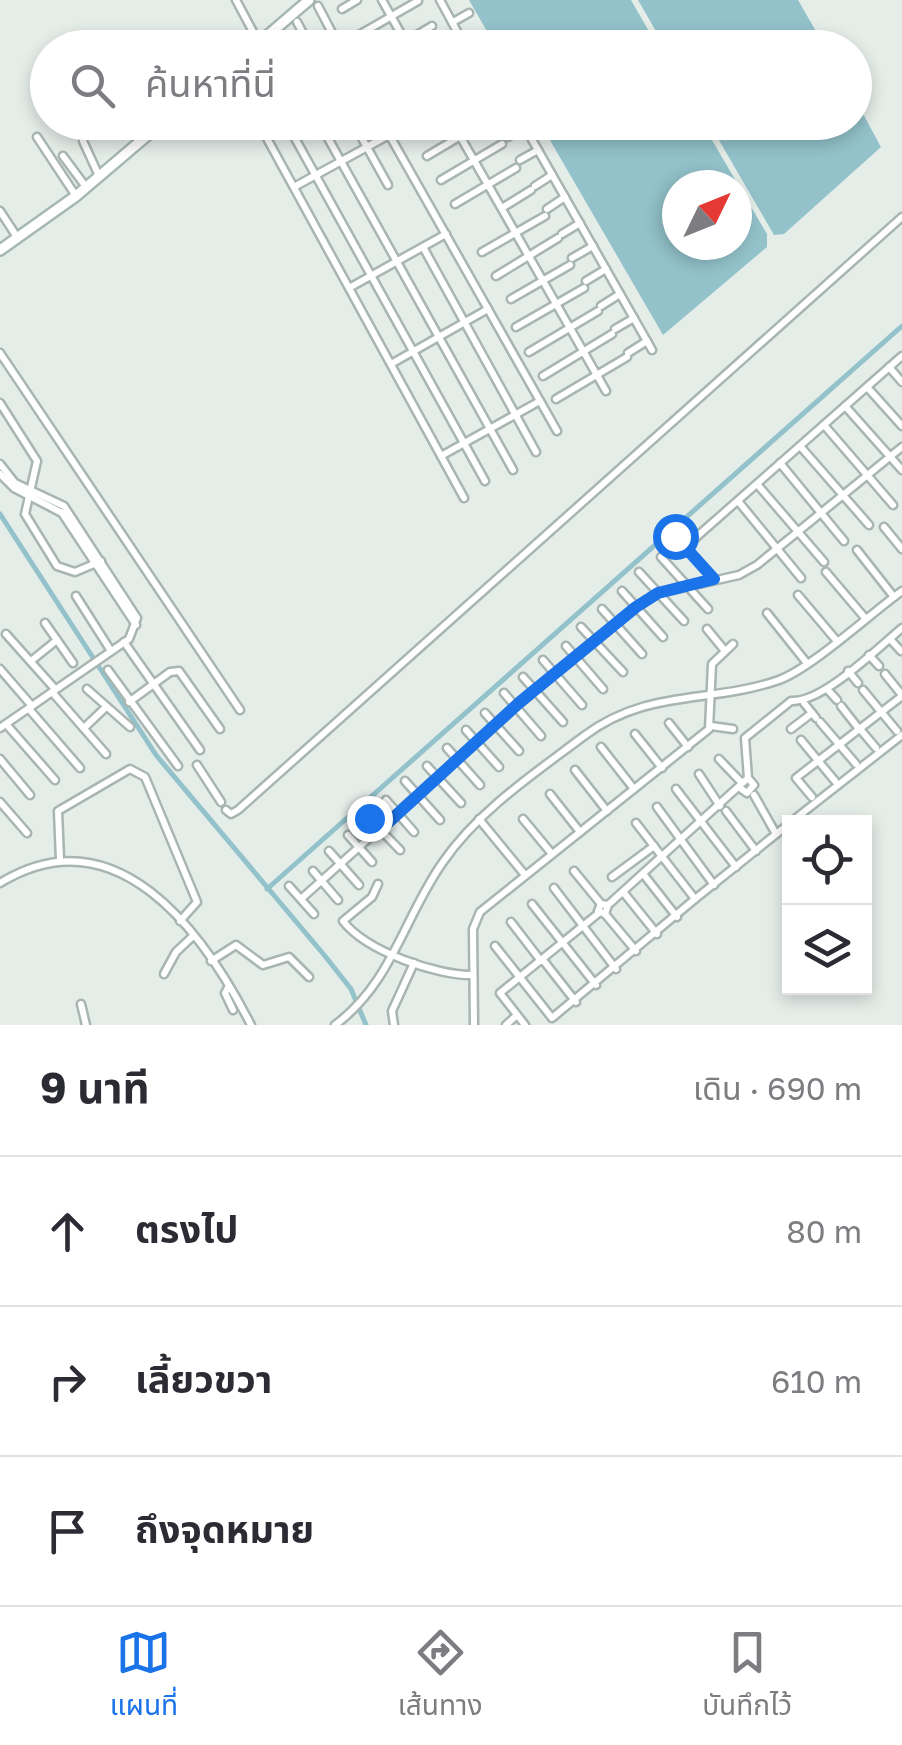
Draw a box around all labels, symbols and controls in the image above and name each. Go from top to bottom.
search box [30,30,872,140]
icon: search [65,58,120,113]
text: ค้นหาที่นี่ [145,60,276,105]
north arrow [662,170,752,260]
route start [653,514,699,560]
route end [347,796,393,842]
map controls [782,815,872,995]
button: locate [782,815,872,905]
button: layers [782,905,872,995]
text: 9 นาที [40,1062,150,1112]
text: เดิน · 690 m [693,1069,862,1107]
icon: ahead [40,1204,95,1259]
text: ตรงไป [135,1206,238,1251]
text: 80 m [786,1212,862,1250]
icon: right [40,1354,95,1409]
text: เลี้ยวขวา [135,1356,272,1401]
text: 610 m [771,1362,862,1400]
icon: arrive [40,1504,95,1559]
text: ถึงจุดหมาย [135,1506,314,1551]
tab: แผนที่ [110,1625,178,1728]
tab: เส้นทาง [398,1625,482,1728]
tab: บันทึกไว้ [702,1625,792,1728]

